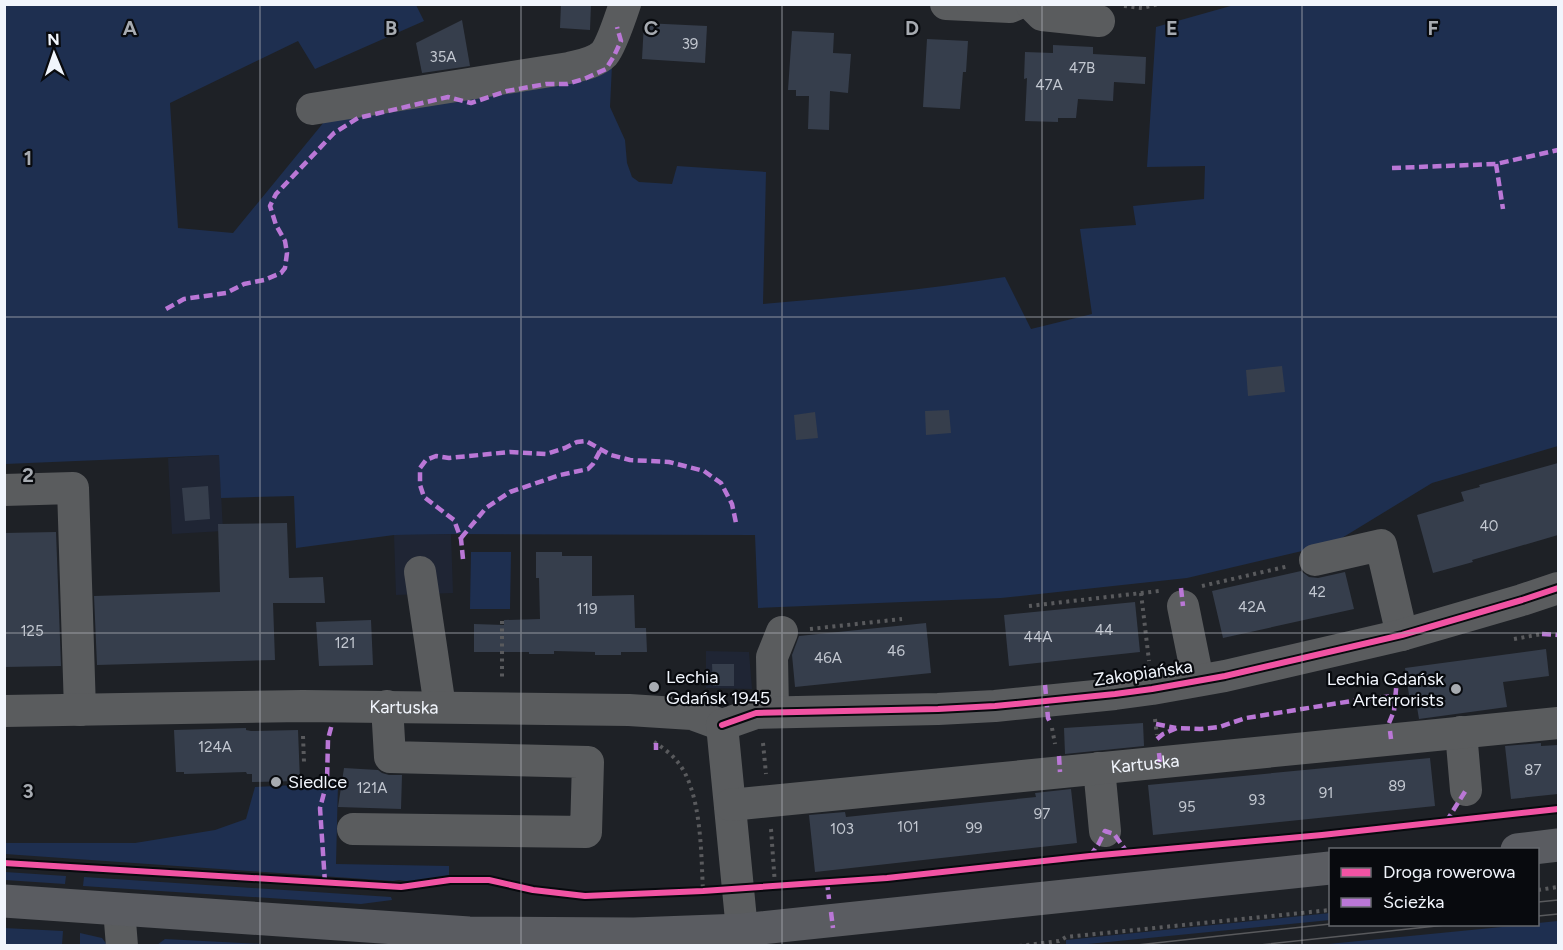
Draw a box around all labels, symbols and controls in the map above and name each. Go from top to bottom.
text: A [123,16,138,40]
text: B [385,16,397,40]
text: C [644,16,658,40]
text: D [905,16,919,40]
text: E [1166,16,1178,40]
text: F [1427,16,1439,40]
north arrow [24,24,84,84]
text: N [47,30,60,49]
house number: 39 [682,35,698,53]
house number: 35A [430,48,456,66]
house number: 47B [1069,59,1095,77]
house number: 47A [1035,76,1063,94]
text: 1 [24,146,32,170]
text: 2 [22,463,34,487]
house number: 40 [1480,517,1498,535]
house number: 42 [1308,583,1326,601]
house number: 42A [1238,598,1266,616]
house number: 119 [577,600,597,618]
house number: 44 [1095,621,1113,639]
house number: 125 [20,622,44,640]
house number: 44A [1024,628,1052,646]
house number: 121 [335,634,355,652]
house number: 46 [887,642,905,660]
house number: 46A [814,649,842,667]
street label: Zakopiańska [1092,655,1194,691]
place label: Lechia Gdańsk 1945 [666,666,770,709]
place label: Lechia Gdańsk Arterrorists [1327,668,1444,711]
marker: Lechia Gdańsk 1945 [647,680,661,694]
marker: Lechia Gdańsk Arterrorists [1449,682,1463,696]
street label: Kartuska [369,696,439,719]
house number: 124A [198,738,232,756]
street label: Kartuska [1109,750,1180,778]
house number: 87 [1524,761,1542,779]
place label: Siedlce [288,771,347,793]
marker: Siedlce [269,775,283,789]
house number: 89 [1388,777,1406,795]
text: 3 [22,779,34,803]
house number: 121A [357,779,387,797]
house number: 91 [1319,784,1333,802]
house number: 93 [1249,791,1265,809]
house number: 95 [1178,798,1196,816]
house number: 97 [1034,805,1050,823]
house number: 101 [897,818,919,836]
house number: 99 [966,819,982,837]
house number: 103 [830,820,854,838]
legend [1329,848,1539,926]
text: Droga rowerowa [1383,861,1515,883]
text: Ścieżka [1383,891,1444,913]

